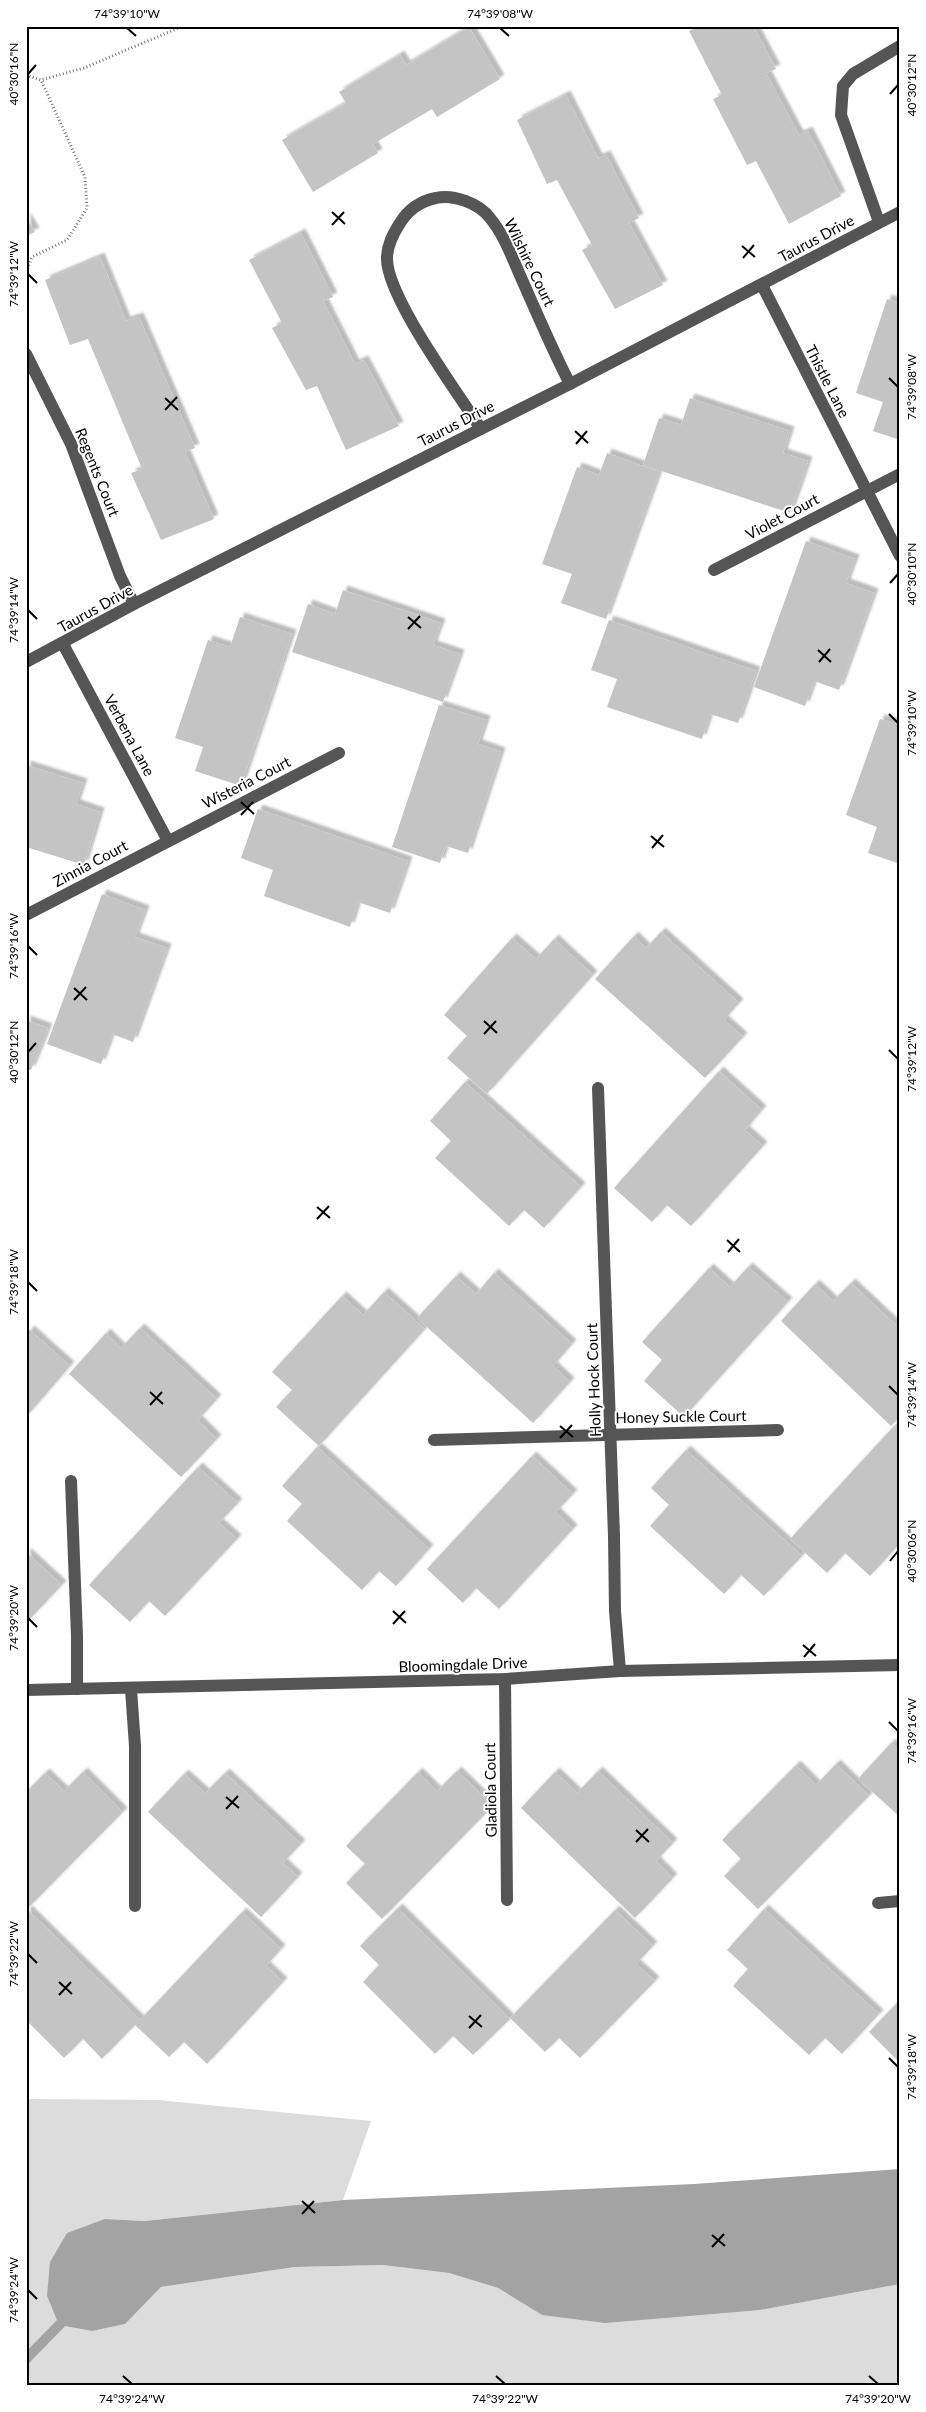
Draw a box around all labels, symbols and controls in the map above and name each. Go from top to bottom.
text: 74°39'10"W [94,6,161,21]
text: 74°39'08"W [467,6,534,21]
text: 40°30'16"N [6,43,21,105]
text: 40°30'12"N [904,54,919,116]
street label: Taurus Drive [775,211,857,265]
street label: Wilshire Court [501,215,559,309]
text: 74°39'12"W [6,240,21,307]
street label: Thistle Lane [802,342,854,420]
text: 74°39'08"W [904,353,919,420]
street label: Taurus Drive [415,396,497,450]
street label: Regents Court [72,425,124,520]
street label: Violet Court [742,489,822,543]
text: 40°30'10"N [904,543,919,605]
text: 74°39'14"W [6,576,21,643]
street label: Taurus Drive [54,580,136,636]
text: 74°39'10"W [904,689,919,756]
street label: Verbena Lane [101,691,159,779]
street label: Wisteria Court [199,752,294,812]
street label: Zinnia Court [50,836,131,890]
text: 74°39'16"W [6,912,21,979]
text: 40°30'12"N [6,1021,21,1083]
text: 74°39'12"W [904,1025,919,1092]
text: 74°39'18"W [6,1248,21,1315]
street label: Holly Hock Court [582,1322,604,1437]
text: 74°39'14"W [904,1361,919,1428]
street label: Honey Suckle Court [615,1406,747,1426]
text: 40°30'06"N [904,1520,919,1582]
text: 74°39'20"W [6,1584,21,1651]
street label: Bloomingdale Drive [398,1653,528,1675]
text: 74°39'16"W [904,1697,919,1764]
street label: Gladiola Court [480,1742,500,1838]
text: 74°39'22"W [6,1920,21,1987]
text: 74°39'18"W [904,2033,919,2100]
text: 74°39'24"W [6,2256,21,2323]
text: 74°39'24"W [99,2391,166,2406]
text: 74°39'22"W [472,2391,539,2406]
text: 74°39'20"W [845,2391,912,2406]

